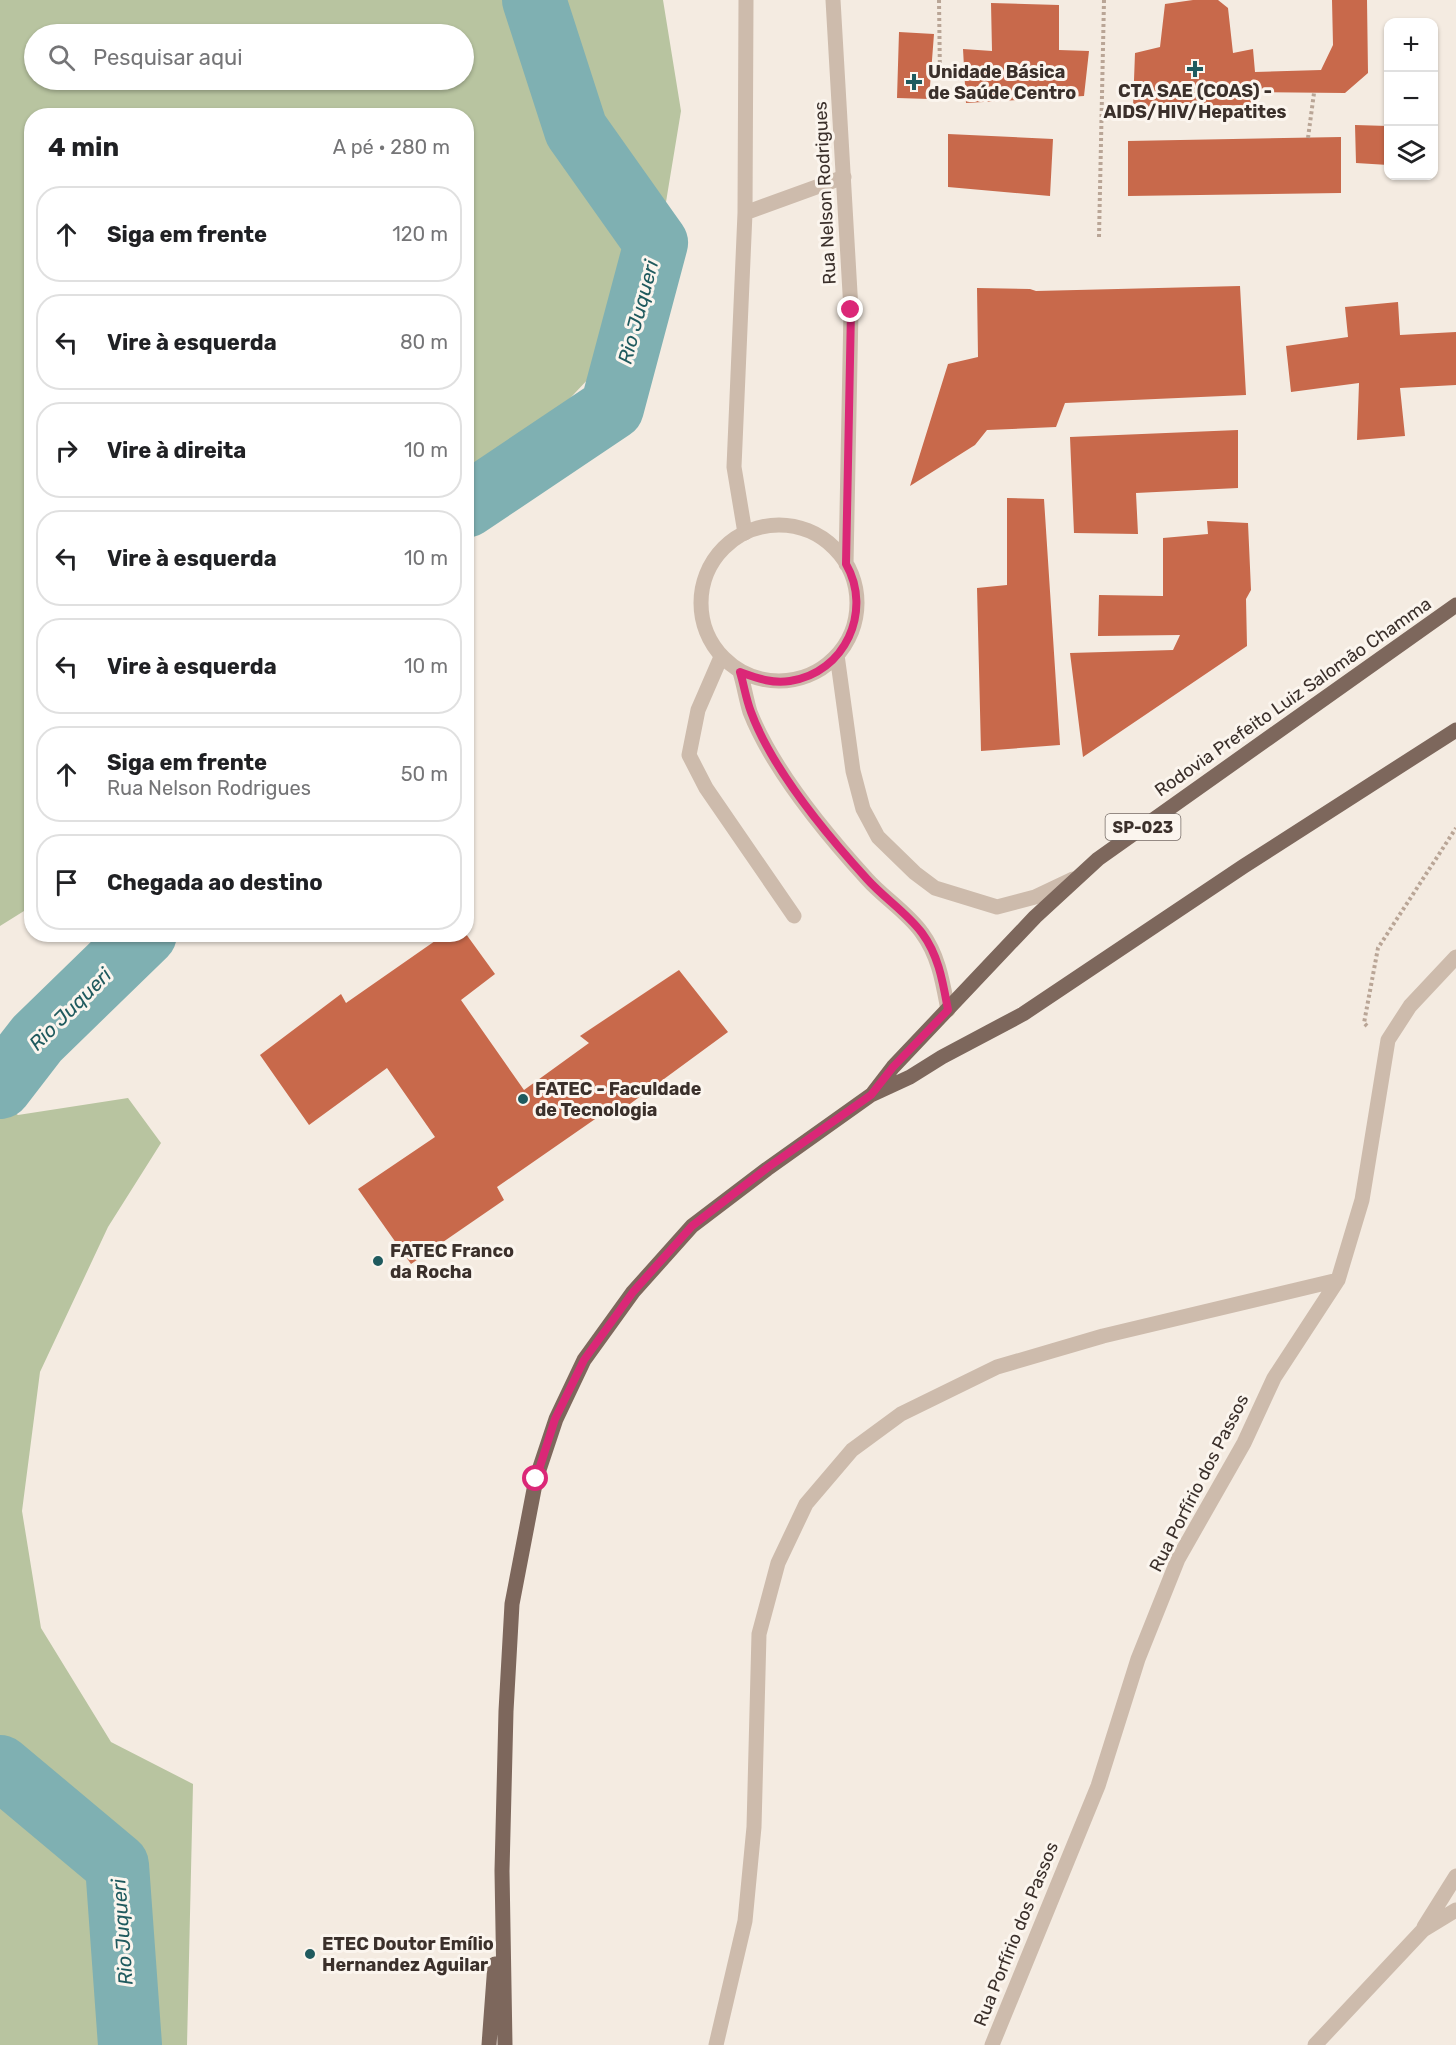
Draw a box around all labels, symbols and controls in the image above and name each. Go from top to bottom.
map controls [1384,18,1438,180]
button: + [1384,18,1438,72]
search box [24,24,474,90]
icon: search [45,41,78,74]
text: Pesquisar aqui [93,44,243,71]
marker: CTA SAE (COAS) - AIDS/HIV/Hepatites [1186,60,1204,78]
place label: Unidade Básica de Saúde Centro [928,61,1076,104]
button: − [1384,72,1438,126]
marker: Unidade Básica de Saúde Centro [905,73,923,91]
place label: CTA SAE (COAS) - AIDS/HIV/Hepatites [1103,80,1287,123]
street label: Rua Nelson Rodrigues [809,101,841,285]
button: layers [1384,126,1438,180]
text: 4 min [48,132,119,163]
text: A pé · 280 m [333,135,450,159]
icon: ahead [50,218,83,251]
text: Siga em frente [107,221,267,248]
text: 120 m [392,222,448,246]
water label: Rio Juqueri [613,256,664,367]
route end [837,296,863,322]
icon: left [50,326,83,359]
text: Vire à esquerda [107,329,277,356]
text: 80 m [400,330,448,354]
icon: right [50,434,83,467]
text: Vire à direita [107,437,246,464]
text: 10 m [404,438,448,462]
icon: left [50,542,83,575]
text: Vire à esquerda [107,545,277,572]
text: 10 m [404,546,448,570]
street label: Rodovia Prefeito Luiz Salomão Chamma [1150,593,1436,801]
icon: left [50,650,83,683]
text: Vire à esquerda [107,653,277,680]
text: 10 m [404,654,448,678]
text: Siga em frente [107,749,267,776]
icon: ahead [50,758,83,791]
text: 50 m [401,762,448,786]
text: Rua Nelson Rodrigues [107,776,311,800]
road number: SP-023 [1106,814,1180,840]
icon: arrive [50,866,83,899]
text: Chegada ao destino [107,869,323,896]
water label: Rio Juqueri [24,962,117,1055]
place label: FATEC - Faculdade de Tecnologia [535,1078,702,1121]
marker: FATEC - Faculdade de Tecnologia [516,1092,530,1106]
place label: FATEC Franco da Rocha [390,1240,514,1283]
marker: FATEC Franco da Rocha [371,1254,385,1268]
street label: Rua Porfírio dos Passos [1145,1390,1253,1576]
route start [522,1465,548,1491]
street label: Rua Porfírio dos Passos [969,1839,1063,2029]
water label: Rio Juqueri [106,1877,138,1986]
place label: ETEC Doutor Emílio Hernandez Aguilar [322,1933,494,1976]
marker: ETEC Doutor Emílio Hernandez Aguilar [303,1947,317,1961]

